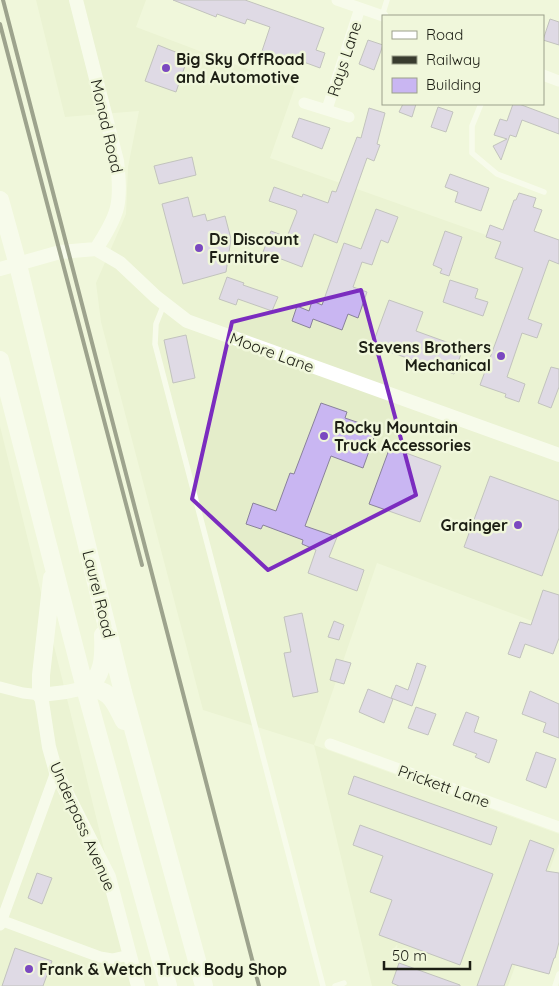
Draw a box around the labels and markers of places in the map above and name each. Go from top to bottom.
place label: Big Sky OffRoad and Automotive [176,49,305,87]
marker: Big Sky OffRoad and Automotive [160,62,172,74]
place label: Ds Discount Furniture [209,229,299,267]
marker: Ds Discount Furniture [193,242,205,254]
place label: Stevens Brothers Mechanical [358,337,491,375]
marker: Stevens Brothers Mechanical [495,350,507,362]
place label: Rocky Mountain Truck Accessories [334,417,471,455]
marker: Rocky Mountain Truck Accessories [318,430,330,442]
place label: Grainger [440,515,508,535]
marker: Grainger [512,519,524,531]
place label: Frank & Wetch Truck Body Shop [39,959,287,979]
marker: Frank & Wetch Truck Body Shop [23,963,35,975]

